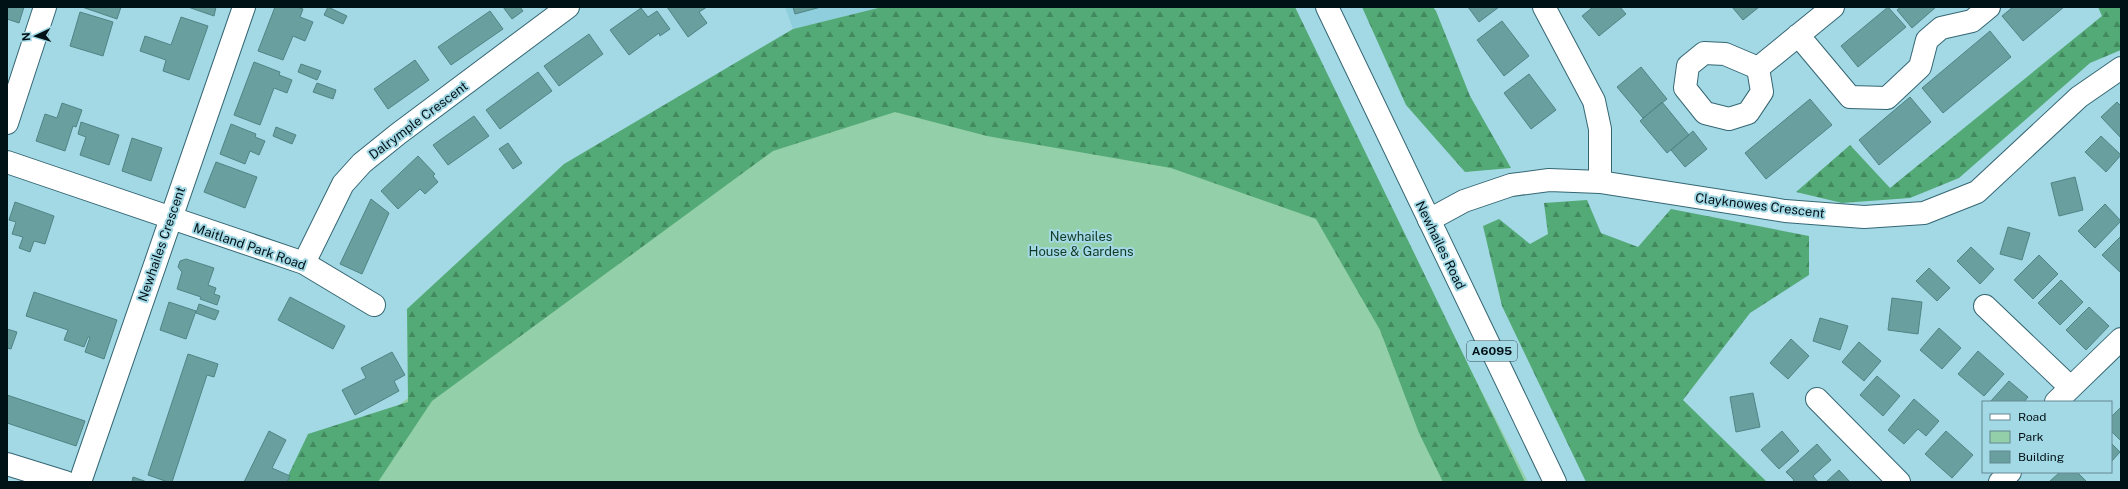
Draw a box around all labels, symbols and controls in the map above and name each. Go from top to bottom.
north arrow [16,16,56,56]
text: N [20,32,32,41]
street label: Dalrymple Crescent [366,78,471,162]
street label: Newhailes Crescent [135,185,188,303]
street label: Clayknowes Crescent [1694,190,1826,221]
street label: Newhailes Road [1413,199,1468,292]
street label: Maitland Park Road [192,220,308,273]
park label: Newhailes House & Gardens [1029,229,1133,259]
road number: A6095 [1467,341,1517,361]
legend [1982,401,2112,473]
text: Road [2018,410,2046,424]
text: Park [2018,430,2044,444]
text: Building [2018,450,2064,464]

